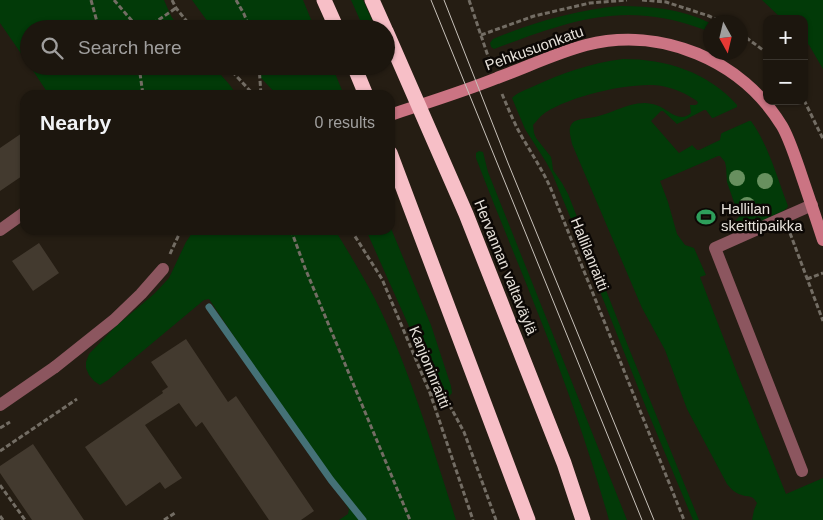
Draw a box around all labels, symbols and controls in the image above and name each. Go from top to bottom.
north arrow [703,15,748,60]
map controls [763,15,808,105]
button: + [763,15,808,60]
search box [20,20,395,75]
street label: Pehkusuonkatu [483,22,585,74]
icon: search [38,34,66,62]
text: Search here [78,37,182,58]
button: − [763,60,808,105]
text: Nearby [40,111,111,134]
text: 0 results [315,114,375,131]
street label: Hervannan valtaväylä [471,197,541,338]
place label: Hallilan skeittipaikka [721,200,803,234]
sports icon: Hallilan skeittipaikka [695,206,717,228]
street label: Hallilanraitti [568,215,612,293]
street label: Kanjoninraitti [406,324,454,410]

